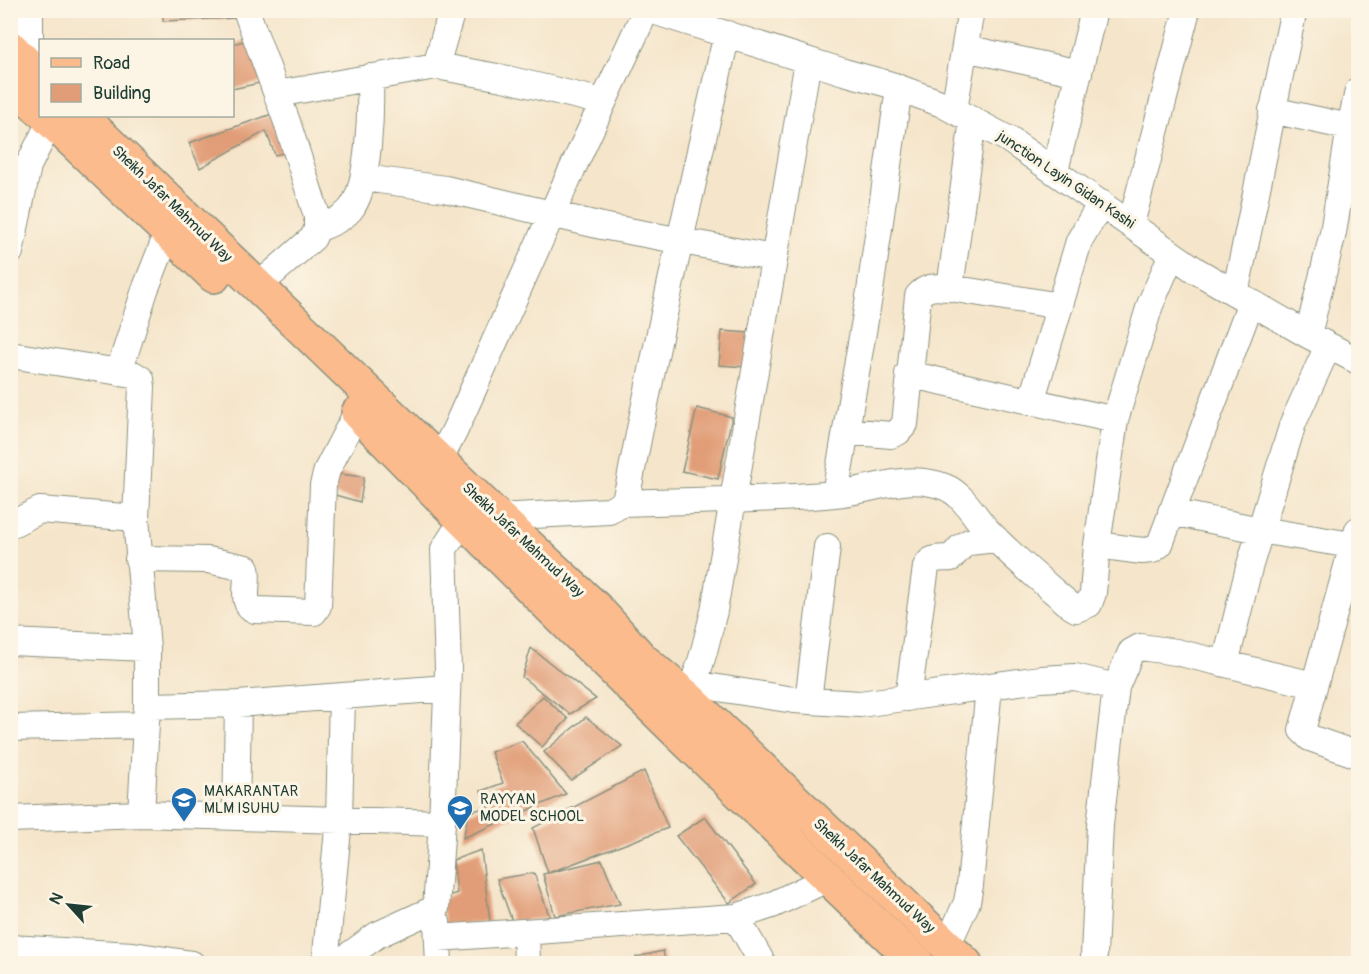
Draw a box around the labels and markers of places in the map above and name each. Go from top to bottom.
place label: MAKARANTAR MLM ISUHU [204,782,298,818]
school or university icon: MAKARANTAR MLM ISUHU [169,785,199,823]
place label: RAYYAN MODEL SCHOOL [480,790,584,826]
school or university icon: RAYYAN MODEL SCHOOL [445,793,475,831]

